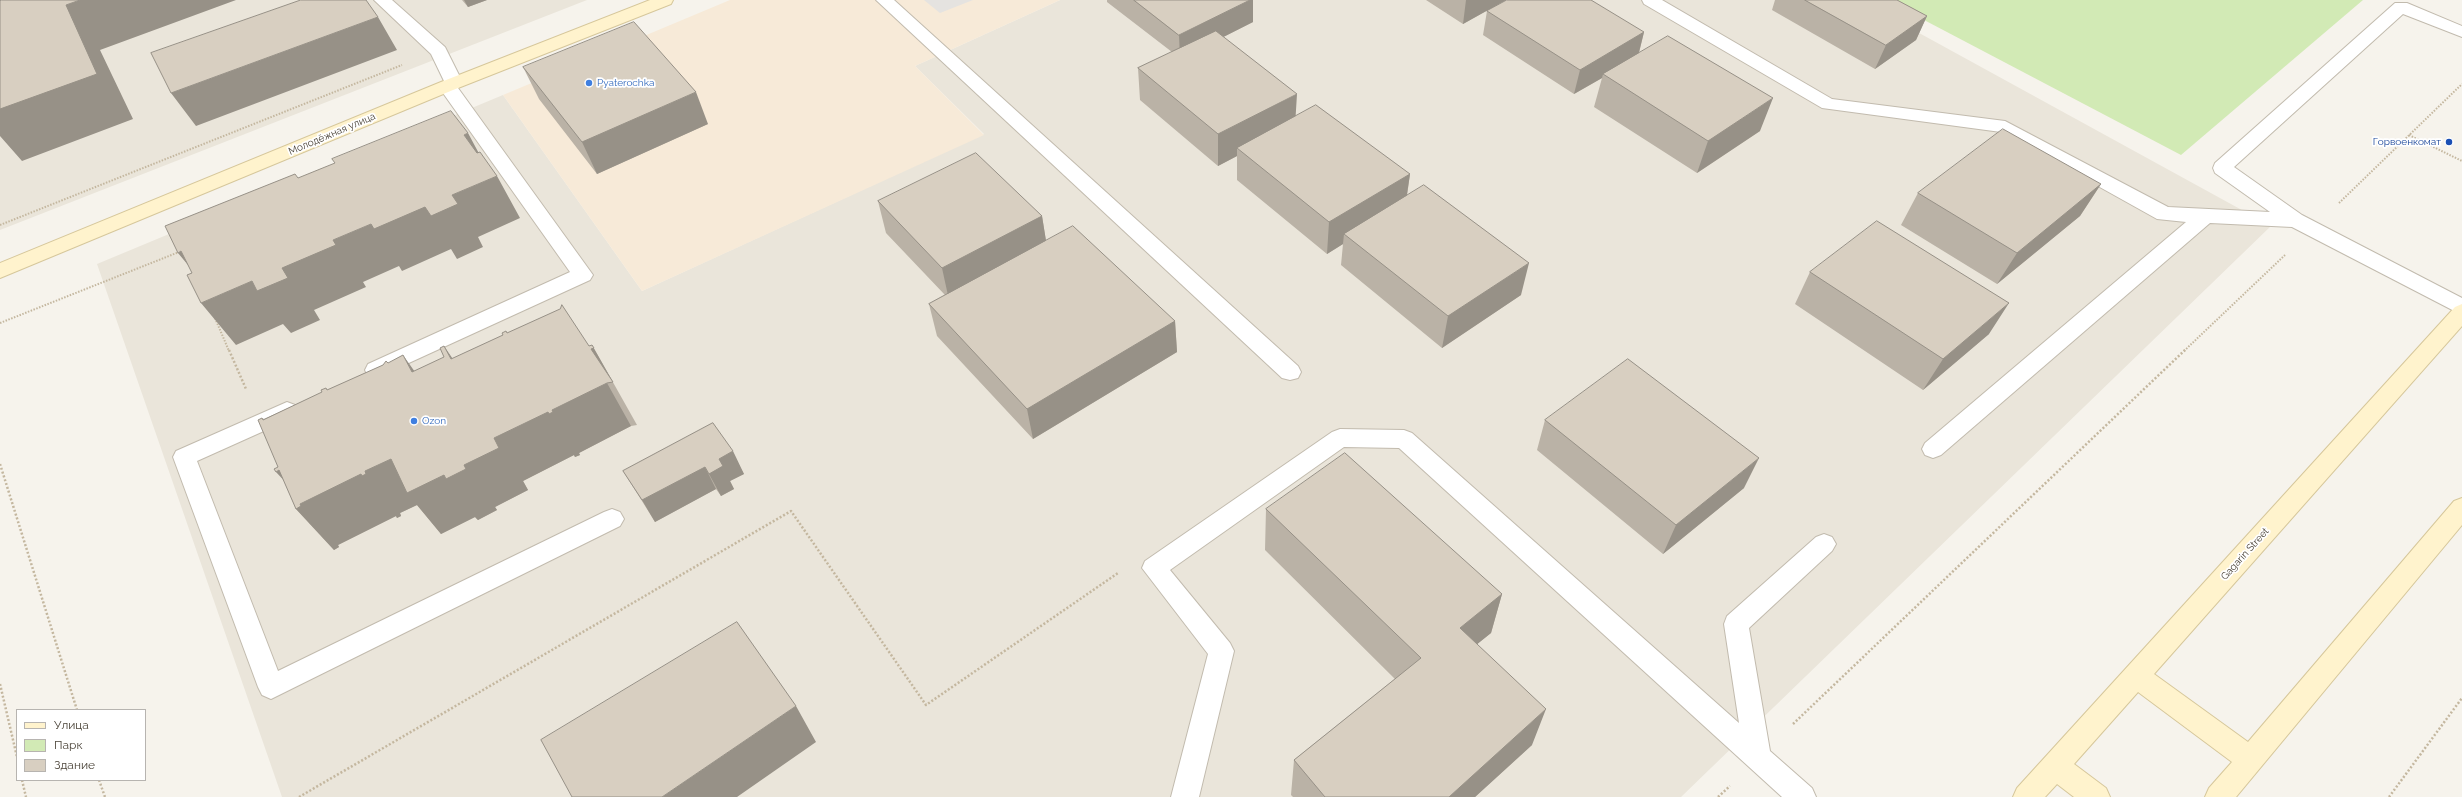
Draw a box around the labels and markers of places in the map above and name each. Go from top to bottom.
place label: Pyaterochka [597,77,654,89]
marker: Pyaterochka [584,78,594,88]
place label: Горвоенкомат [2373,136,2441,148]
marker: Горвоенкомат [2444,137,2454,147]
place label: Ozon [422,415,446,427]
marker: Ozon [409,416,419,426]

